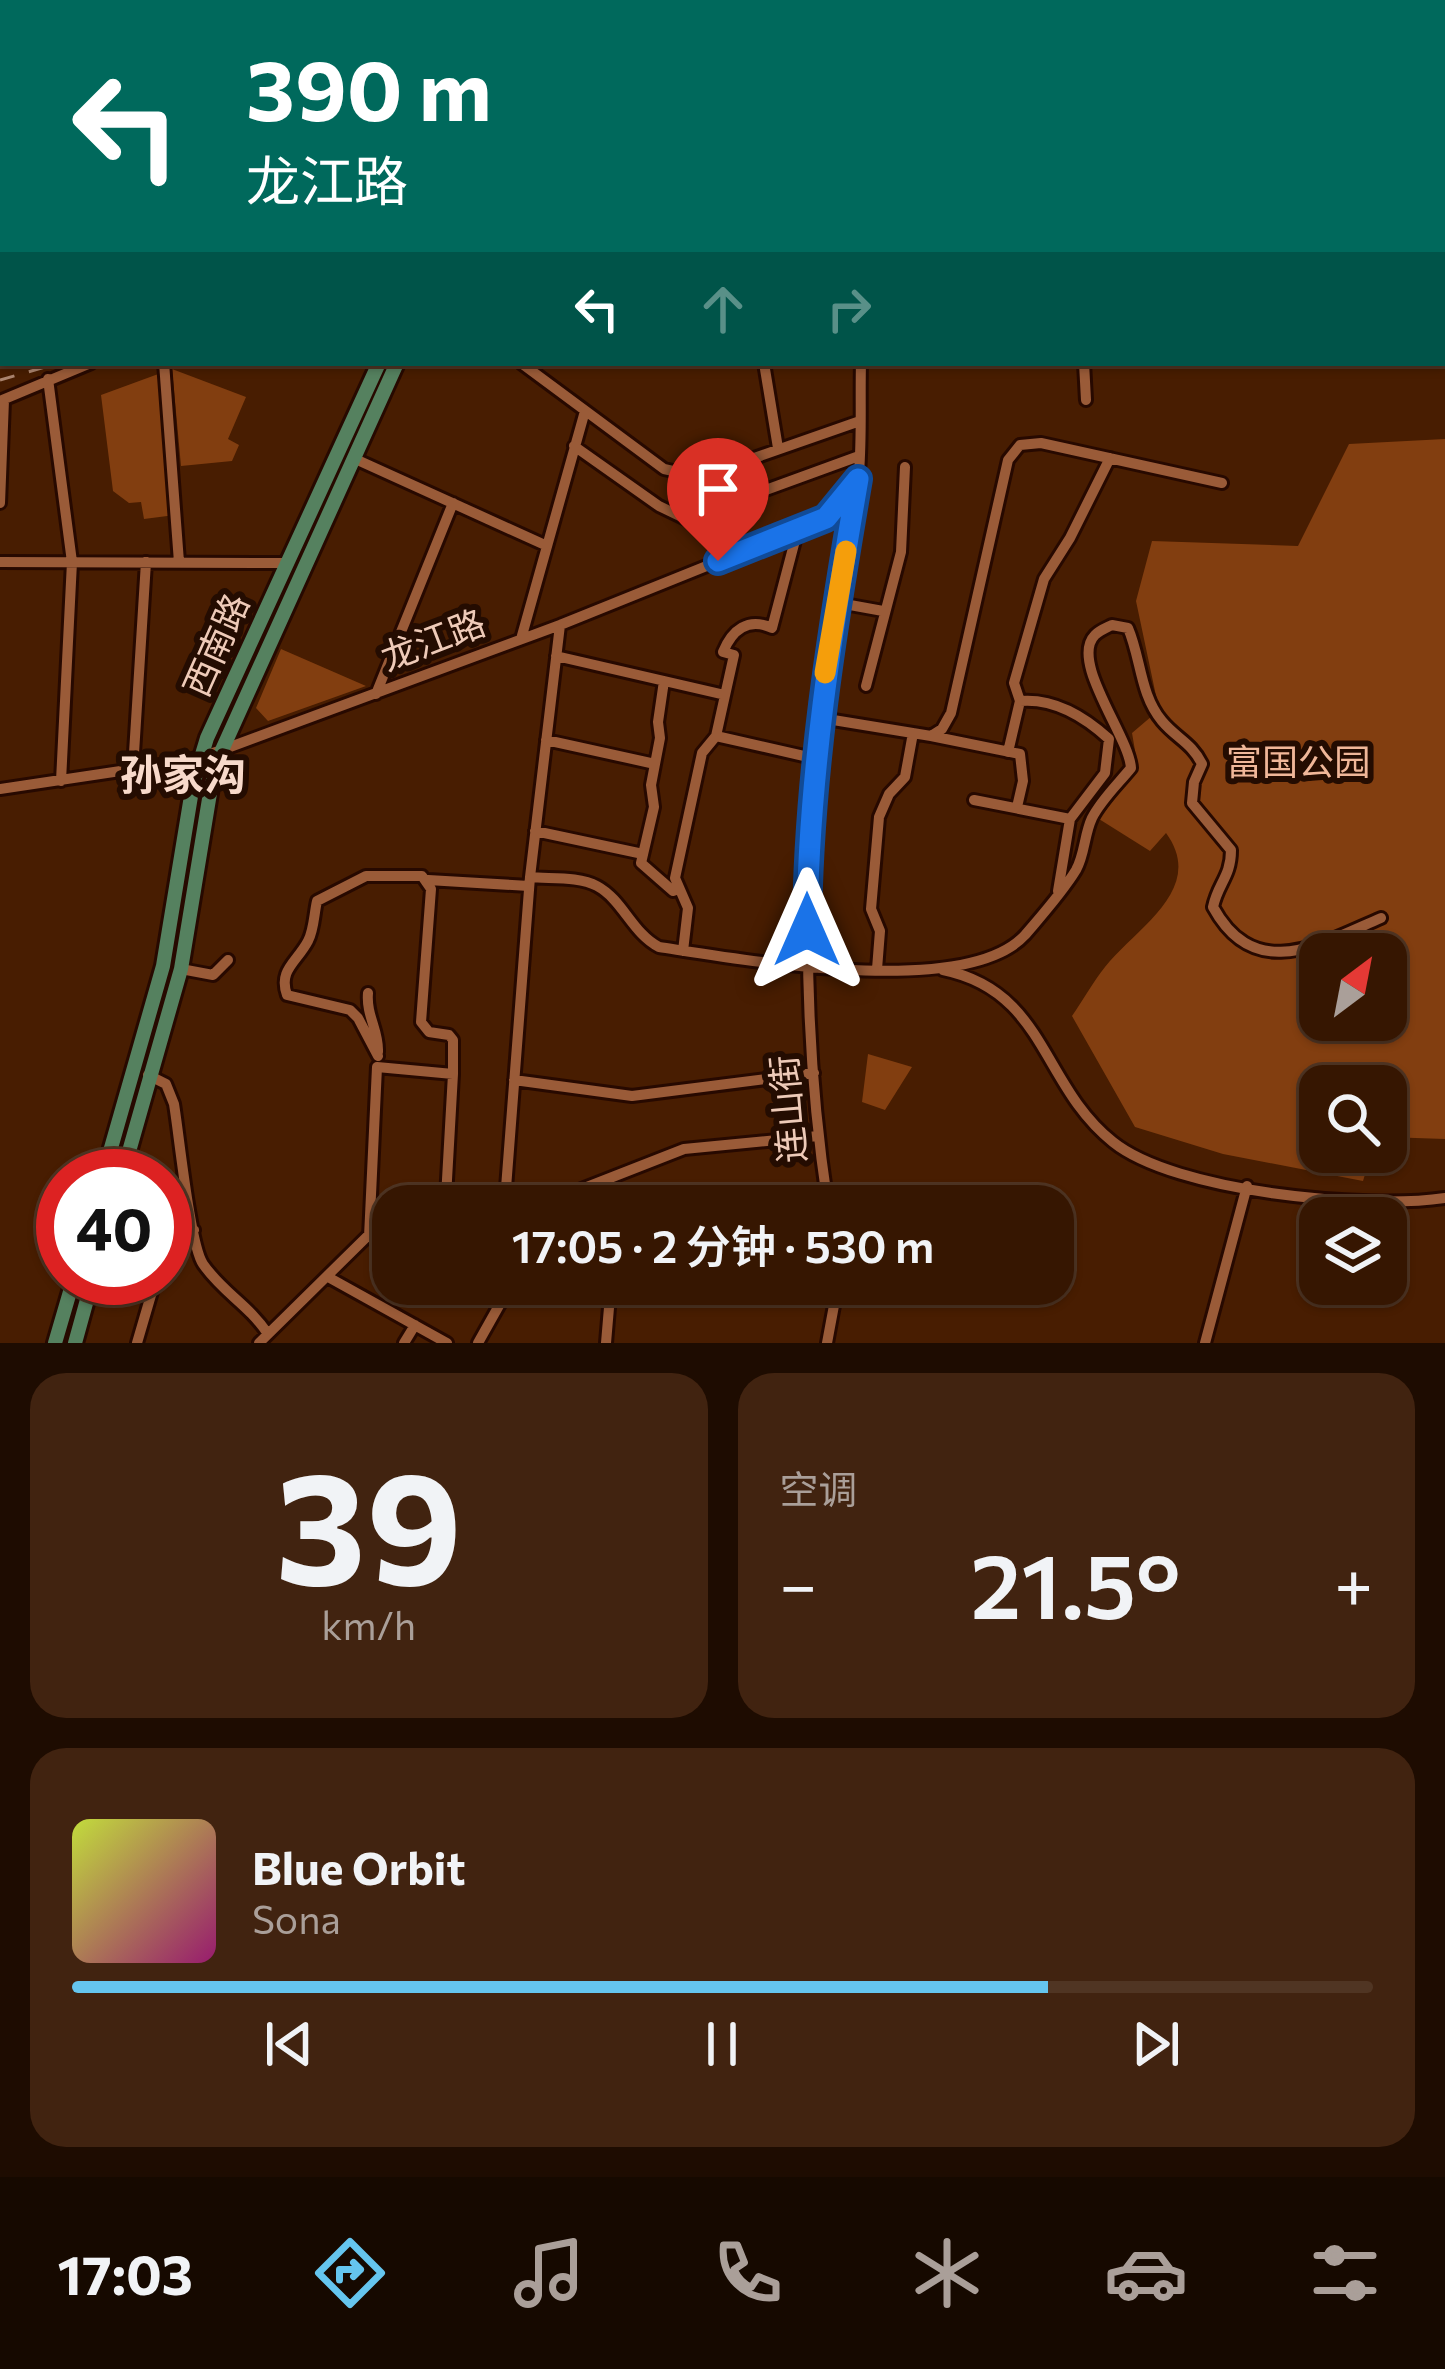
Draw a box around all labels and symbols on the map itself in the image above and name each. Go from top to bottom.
pin [667,438,769,561]
street label: 西南路 [172,586,256,702]
street label: 龙江路 [374,598,491,678]
park label: 富国公园 [1226,738,1370,782]
district label: 孙家沟 [120,747,246,799]
position arrow [744,867,870,993]
north arrow [1299,933,1407,1041]
street label: 连山街 [759,1053,813,1165]
speed limit sign: 40 [36,1149,192,1305]

